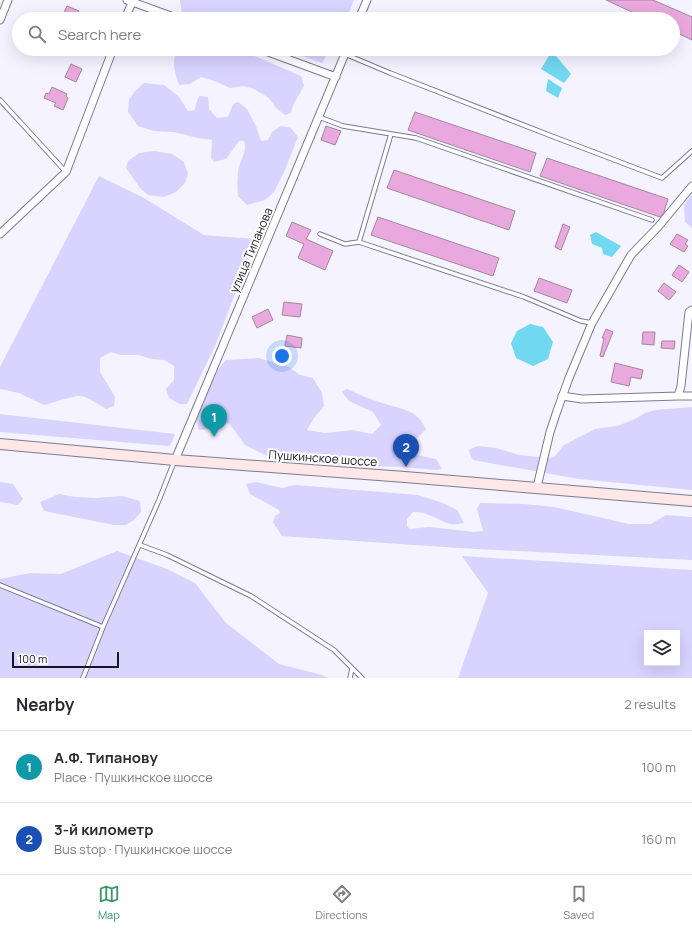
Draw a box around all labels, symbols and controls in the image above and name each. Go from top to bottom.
search box [12,12,680,56]
icon: search [26,23,48,45]
text: Search here [58,24,141,45]
street label: улица Типанова [225,205,277,295]
your location [272,346,292,366]
pin: 1 [201,404,227,437]
pin: 2 [393,434,419,467]
street label: Пушкинское шоссе [268,446,378,470]
map controls [644,630,680,666]
button: layers [644,630,680,666]
scale bar [12,650,119,669]
text: 100 m [18,651,47,666]
text: Nearby [16,693,74,716]
text: 2 results [624,695,676,713]
text: А.Ф. Типанову [54,747,158,768]
text: 1 [26,758,32,776]
text: 100 m [641,758,676,776]
text: Place · Пушкинское шоссе [54,768,213,786]
text: 3-й километр [54,819,154,840]
text: 2 [25,830,33,848]
text: 160 m [641,830,676,848]
text: Bus stop · Пушкинское шоссе [54,840,232,858]
tab: Map [98,883,120,922]
tab: Directions [315,883,368,922]
tab: Saved [563,883,594,922]

